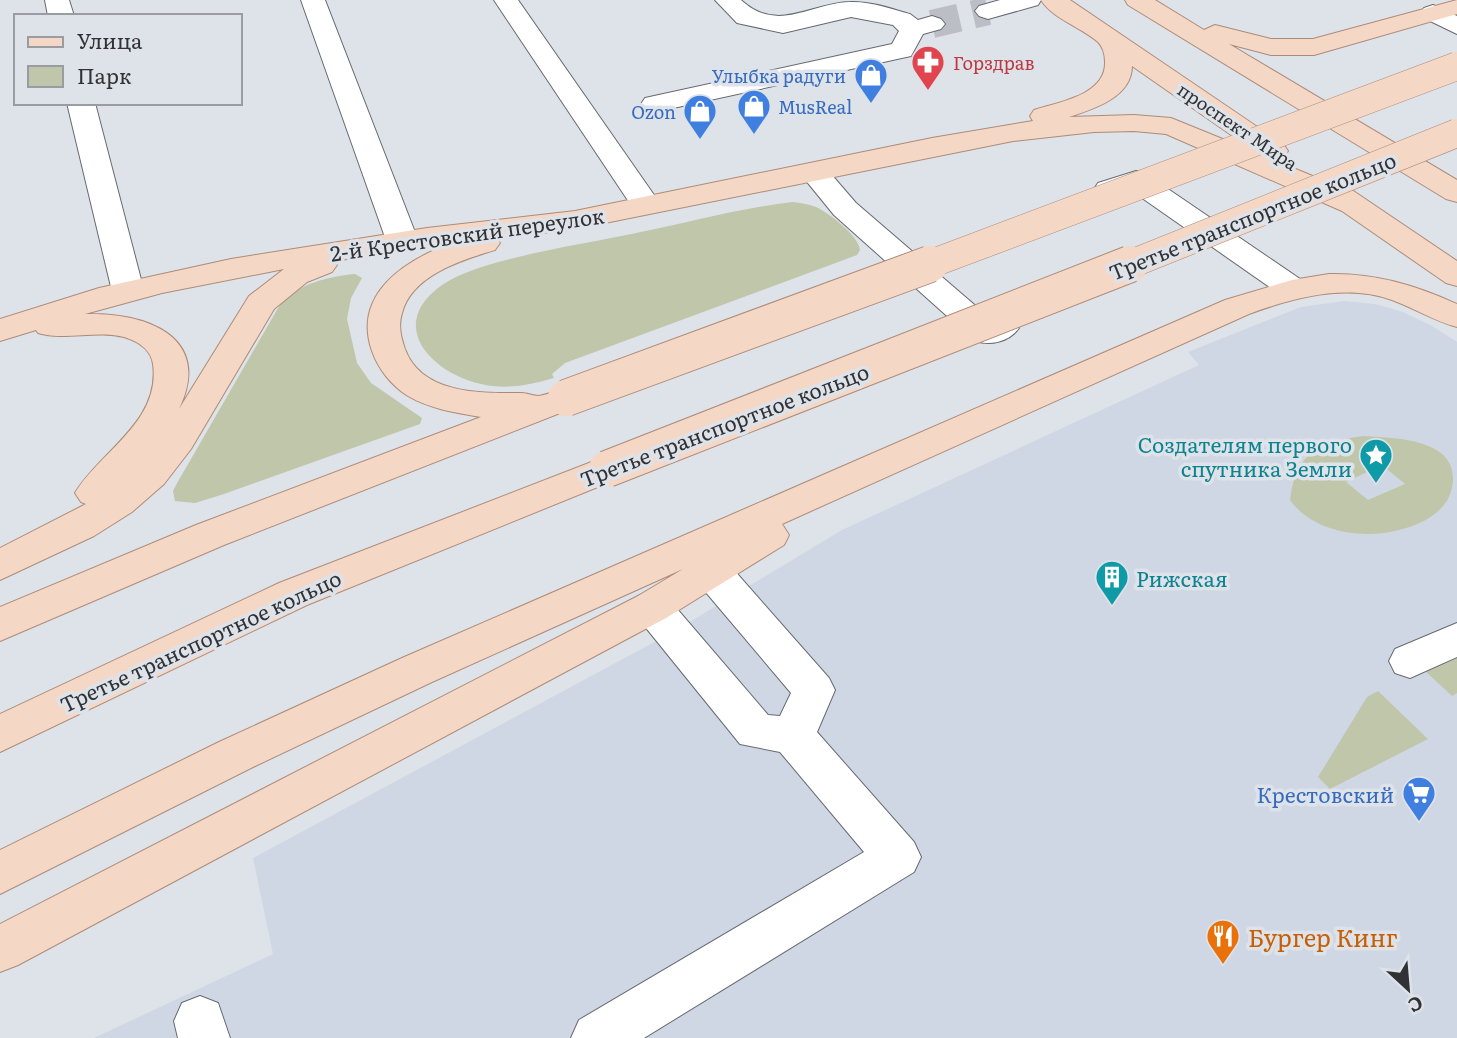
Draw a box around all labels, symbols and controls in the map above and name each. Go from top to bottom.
legend [14,14,242,105]
text: Улица [77,24,143,55]
pharmacy icon: Горздрав [909,43,947,92]
place label: Горздрав [953,49,1035,76]
shop icon: Улыбка радуги [852,56,890,105]
text: Парк [77,59,132,90]
place label: Улыбка радуги [712,62,846,89]
street label: проспект Мира [1172,76,1304,177]
shop icon: MusReal [735,87,773,136]
shop icon: Ozon [681,92,719,141]
place label: MusReal [778,93,852,120]
place label: Ozon [631,98,676,125]
street label: Третье транспортное кольцо [1104,143,1400,287]
street label: 2-й Крестовский переулок [328,198,607,268]
street label: Третье транспортное кольцо [575,354,873,494]
place label: Создателям первого спутника Земли [1138,428,1352,483]
place icon: Создателям первого спутника Земли [1357,436,1395,485]
building icon: Рижская [1093,558,1131,607]
street label: Третье транспортное кольцо [54,561,346,719]
place label: Рижская [1136,562,1228,593]
supermarket icon: Крестовский [1400,774,1438,823]
place label: Крестовский [1257,778,1394,809]
restaurant icon: Бургер Кинг [1204,917,1242,966]
place label: Бургер Кинг [1248,919,1398,954]
north arrow [1373,954,1443,1024]
text: С [1404,990,1428,1021]

